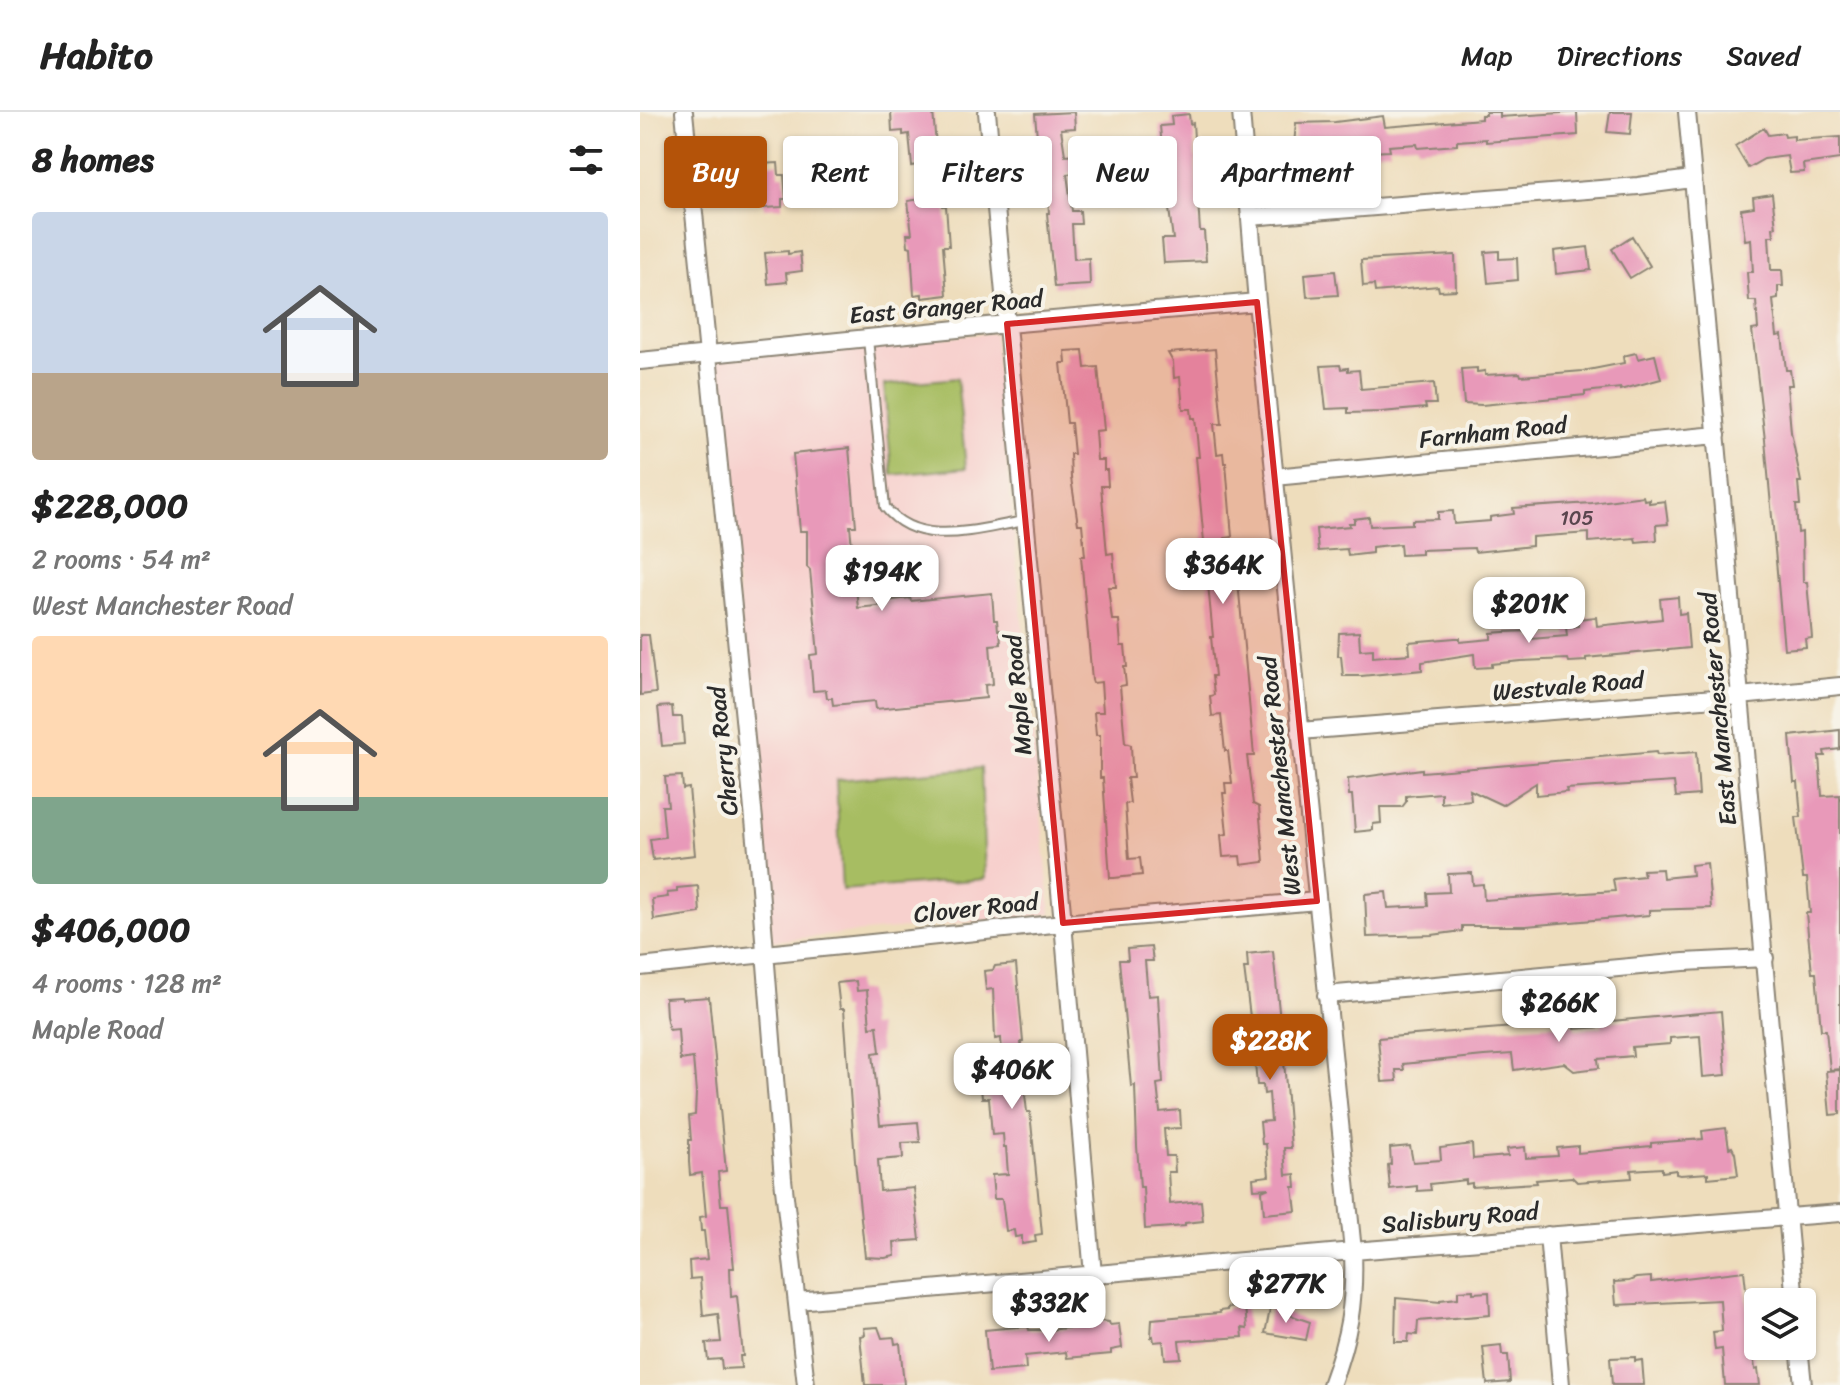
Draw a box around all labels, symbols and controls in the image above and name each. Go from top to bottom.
text: Habito [40,22,153,89]
text: Map [1461,31,1513,80]
text: Directions [1557,31,1682,80]
text: Saved [1726,31,1800,80]
text: 8 homes [32,130,154,190]
chip: Buy [664,136,767,208]
chip: Rent [783,136,898,208]
chip: Filters [914,136,1052,208]
chip: New [1068,136,1177,208]
chip: Apartment [1193,136,1381,208]
icon: filters [564,138,608,182]
icon: home [248,264,392,408]
street label: East Granger Road [847,277,1047,336]
street label: Farnham Road [1417,403,1570,461]
text: $228,000 [32,476,188,536]
house number: 105 [1560,501,1594,536]
text: 2 rooms · 54 m² [32,536,211,582]
pin: $364K [1167,538,1279,606]
text: $364K [1184,541,1262,587]
pin: $194K [826,545,938,613]
text: $194K [844,548,920,594]
pin: $201K [1473,577,1585,645]
text: $201K [1491,580,1567,626]
text: West Manchester Road [32,582,293,628]
street label: East Manchester Road [1687,589,1749,827]
street label: Maple Road [992,632,1044,757]
street label: West Manchester Road [1246,653,1313,898]
street label: Westvale Road [1491,658,1647,714]
street label: Cherry Road [695,683,751,818]
icon: home [248,688,392,832]
street label: Clover Road [912,880,1043,935]
text: $406,000 [32,900,191,960]
text: 4 rooms · 128 m² [32,960,222,1006]
pin: $266K [1503,976,1615,1044]
text: $266K [1520,979,1598,1025]
text: Maple Road [32,1006,163,1052]
pin: $228K [1214,1014,1326,1082]
text: $228K [1231,1017,1310,1063]
pin: $406K [956,1043,1068,1111]
text: $406K [972,1046,1052,1092]
street label: Salisbury Road [1380,1190,1542,1246]
pin: $277K [1230,1257,1342,1325]
text: $277K [1247,1260,1325,1306]
pin: $332K [993,1276,1105,1344]
text: $332K [1011,1279,1087,1325]
map controls [1744,1288,1816,1360]
button: layers [1744,1288,1816,1360]

